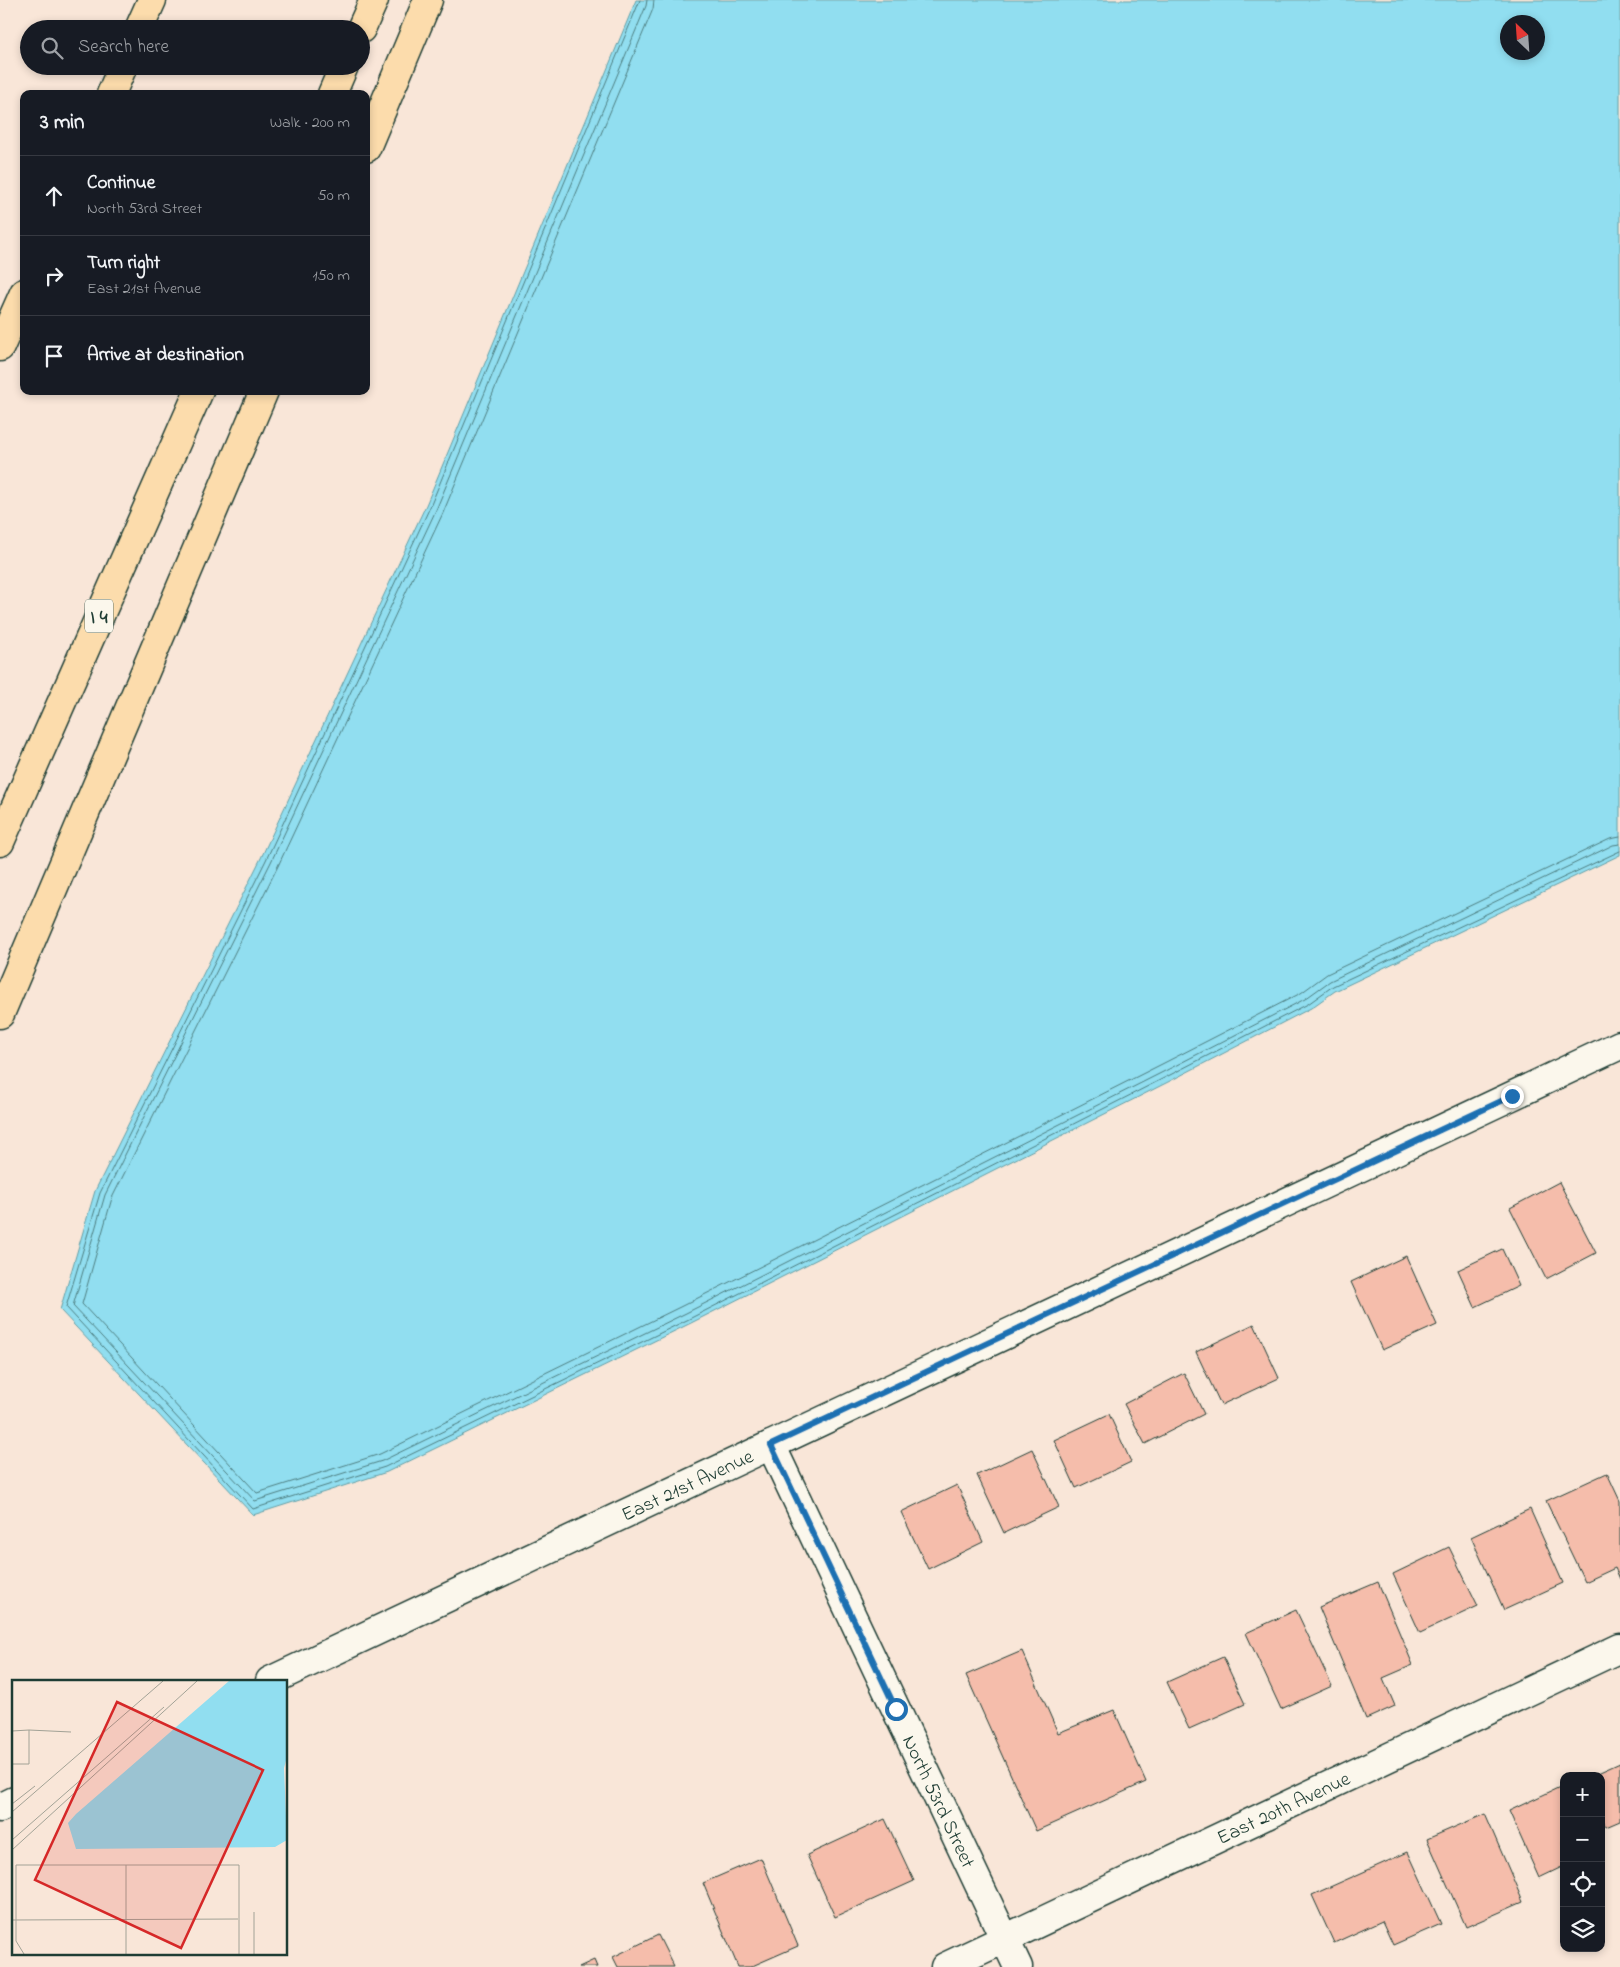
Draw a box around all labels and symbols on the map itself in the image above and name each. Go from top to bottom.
north arrow [1500,15,1545,60]
road number: I 4 [85,600,113,632]
route end [1501,1085,1524,1108]
street label: East 21st Avenue [617,1443,759,1530]
inset map [12,1680,288,1954]
route start [885,1698,908,1721]
street label: North 53rd Street [893,1731,981,1874]
street label: East 20th Avenue [1213,1765,1356,1853]

